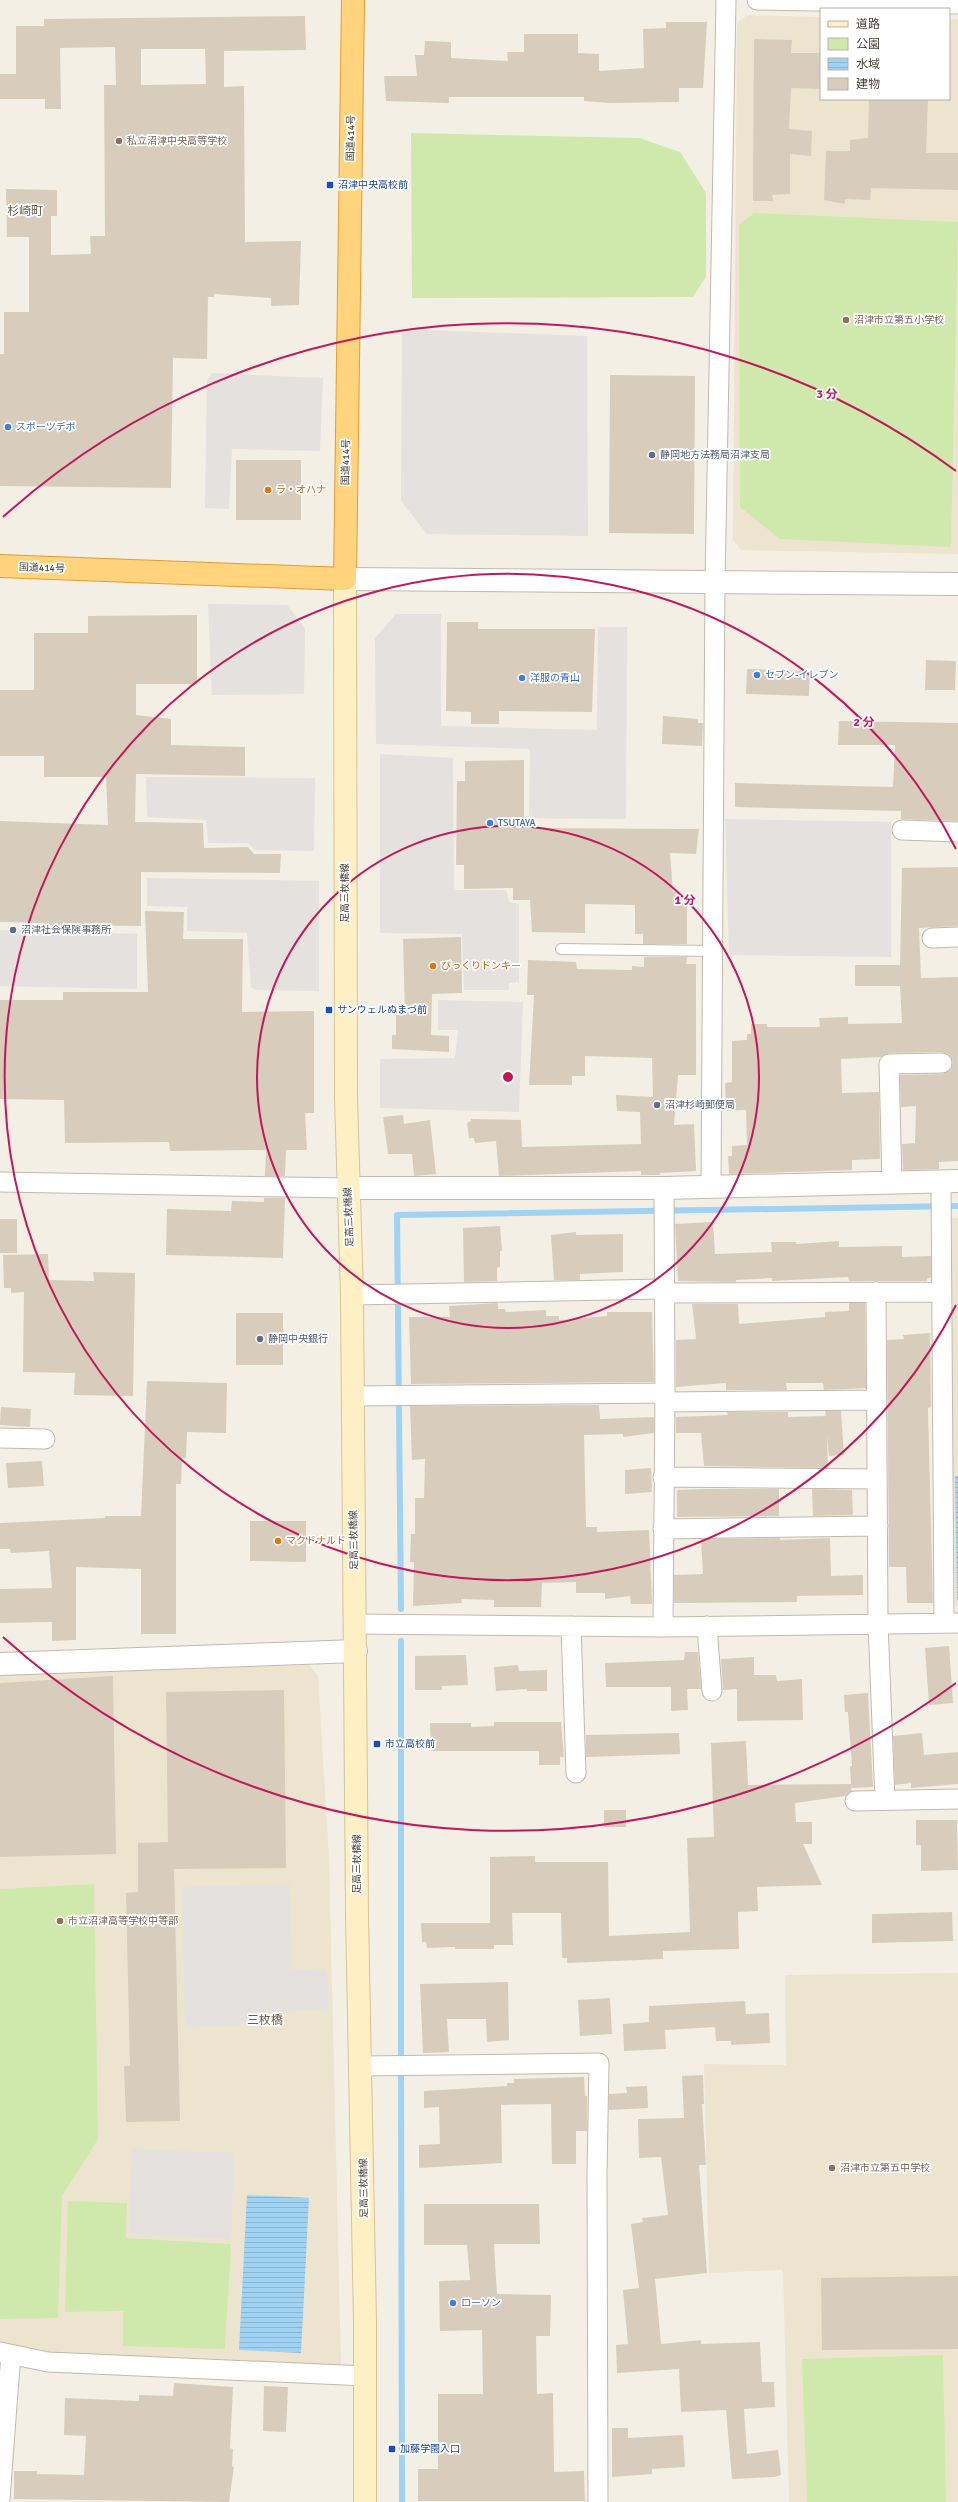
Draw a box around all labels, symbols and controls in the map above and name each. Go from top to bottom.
legend [820,8,950,100]
text: 道路 [856,17,880,32]
text: 公園 [856,37,880,52]
text: 水域 [856,57,880,72]
text: 建物 [856,77,880,92]
street label: 国道414号 [345,115,357,161]
place label: 私立沼津中央高等学校 [127,135,227,147]
marker: 私立沼津中央高等学校 [114,136,124,146]
place label: 沼津中央高校前 [338,179,408,191]
marker: 沼津中央高校前 [325,180,335,190]
district label: 杉崎町 [7,204,43,219]
place label: 沼津市立第五小学校 [854,314,944,326]
marker: 沼津市立第五小学校 [841,315,851,325]
text: 3 分 [816,387,838,402]
place label: スポーツデポ [16,421,76,433]
marker: スポーツデポ [3,422,13,432]
street label: 国道414号 [340,439,352,485]
place label: 静岡地方法務局沼津支局 [660,449,770,461]
marker: 静岡地方法務局沼津支局 [647,450,657,460]
place label: ラ・オハナ [276,484,326,496]
marker: ラ・オハナ [263,485,273,495]
street label: 国道414号 [19,561,65,575]
place label: セブン-イレブン [765,669,839,681]
marker: セブン-イレブン [752,670,762,680]
place label: 洋服の青山 [530,672,580,684]
marker: 洋服の青山 [517,673,527,683]
text: 2 分 [853,715,875,730]
place label: TSUTAYA [498,817,536,829]
marker: TSUTAYA [485,818,495,828]
street label: 足高三枚橋線 [339,863,351,923]
text: 1 分 [674,893,696,908]
place label: 沼津社会保険事務所 [21,924,111,936]
marker: 沼津社会保険事務所 [8,925,18,935]
place label: びっくりドンキー [441,960,521,972]
marker: びっくりドンキー [428,961,438,971]
place label: サンウェルぬまづ前 [337,1004,427,1016]
marker: サンウェルぬまづ前 [324,1005,334,1015]
centre of rings [501,1070,515,1084]
place label: 沼津杉崎郵便局 [665,1099,735,1111]
marker: 沼津杉崎郵便局 [652,1100,662,1110]
street label: 足高三枚橋線 [342,1187,356,1247]
place label: 静岡中央銀行 [268,1333,328,1345]
marker: 静岡中央銀行 [255,1334,265,1344]
street label: 足高三枚橋線 [347,1510,361,1570]
place label: マクドナルド [286,1535,346,1547]
marker: マクドナルド [273,1536,283,1546]
place label: 市立高校前 [385,1738,435,1750]
marker: 市立高校前 [372,1739,382,1749]
street label: 足高三枚橋線 [351,1834,363,1894]
place label: 市立沼津高等学校中等部 [68,1915,178,1927]
marker: 市立沼津高等学校中等部 [55,1916,65,1926]
district label: 三枚橋 [247,2013,283,2028]
street label: 足高三枚橋線 [357,2158,371,2218]
place label: 沼津市立第五中学校 [840,2162,930,2174]
marker: 沼津市立第五中学校 [827,2163,837,2173]
place label: ローソン [461,2297,501,2309]
marker: ローソン [448,2298,458,2308]
place label: 加藤学園入口 [400,2443,460,2455]
marker: 加藤学園入口 [387,2444,397,2454]

